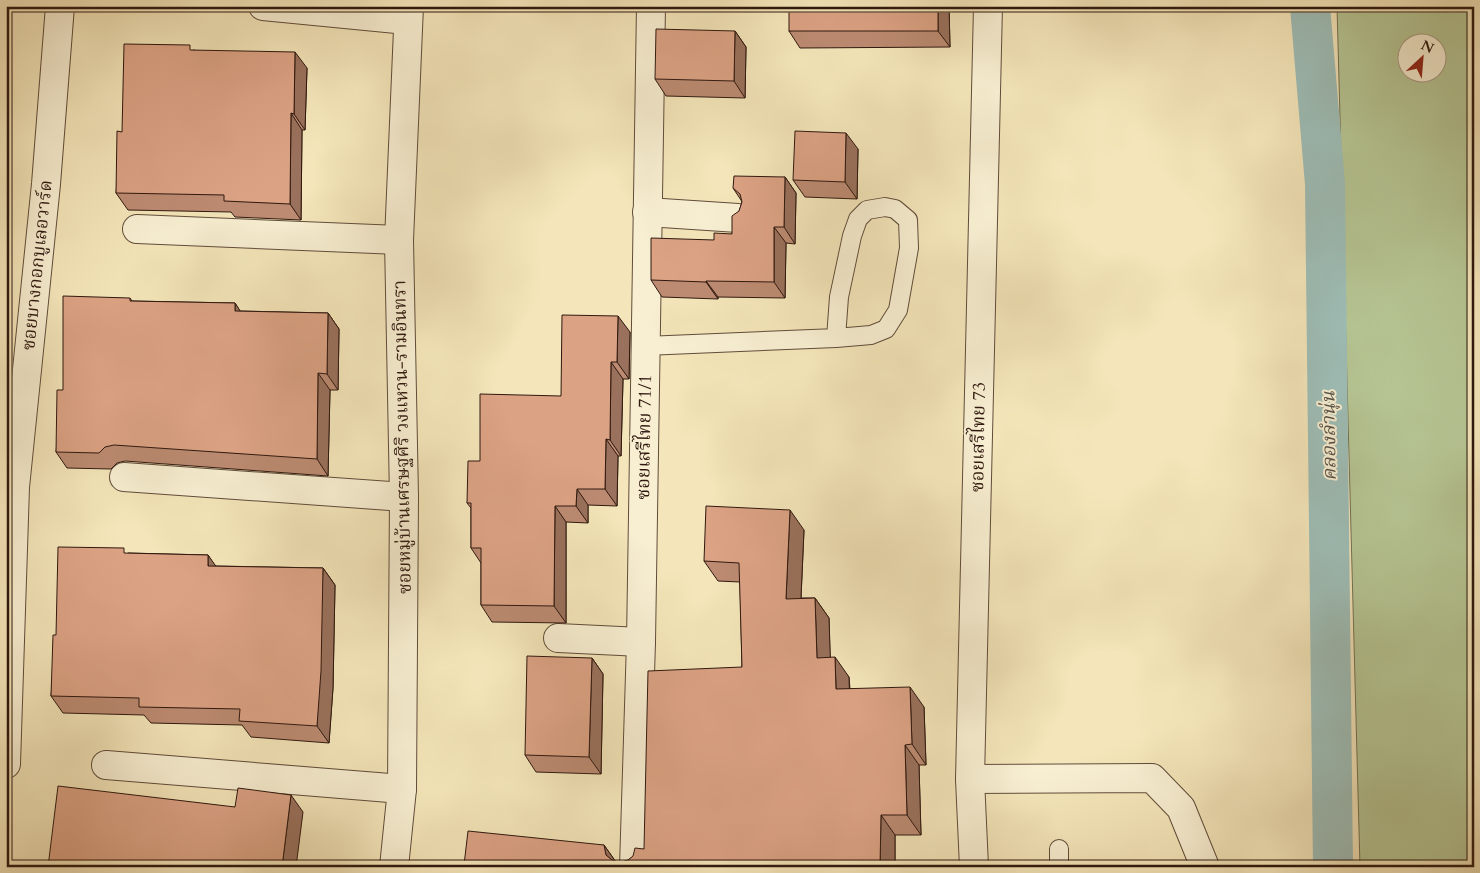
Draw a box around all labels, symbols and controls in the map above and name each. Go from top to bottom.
north arrow [1398,32,1448,82]
text: N [1418,36,1437,58]
street label: ซอยบางกอกบูเลอวาร์ด [16,179,59,351]
street label: ซอยหมู่บ้านเศรษฐศิริ วงแหวน-รามอินทรา [387,280,418,594]
street label: ซอยเสรีไทย 71/1 [631,374,658,500]
street label: ซอยเสรีไทย 73 [965,382,992,492]
water label: คลองลำนุ่น [1315,390,1343,481]

